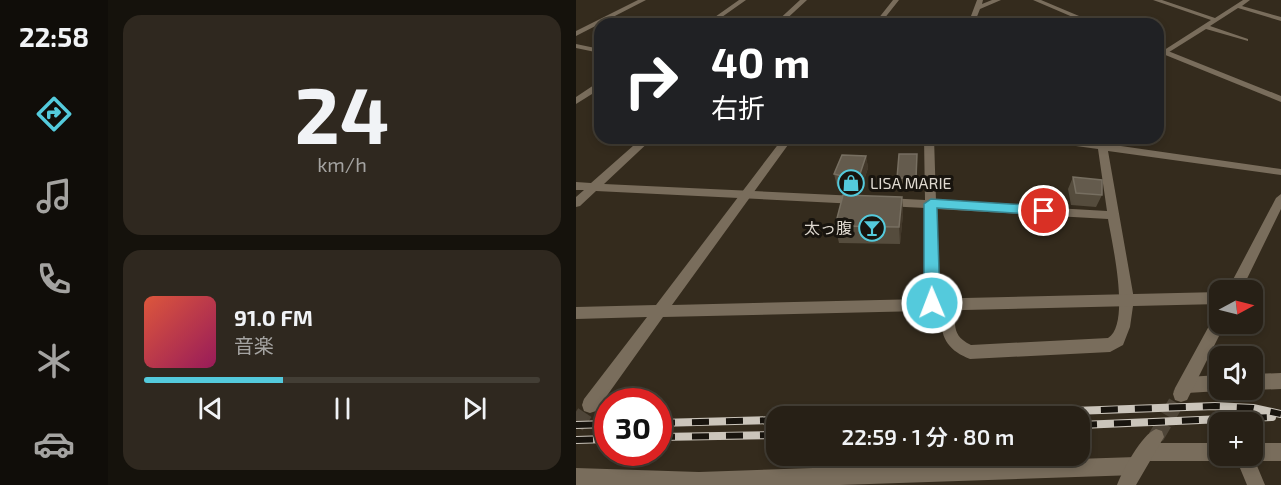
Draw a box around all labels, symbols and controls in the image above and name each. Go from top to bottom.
text: 22:58 [19,20,89,52]
text: 40 m [711,36,810,86]
icon: right [612,42,690,120]
text: 24 [294,66,390,160]
text: 右折 [711,91,765,123]
icon: directions [33,93,75,135]
text: km/h [317,152,367,176]
shop icon: LISA MARIE [836,168,866,198]
place label: LISA MARIE [870,173,952,192]
icon: music [33,175,75,217]
pin [1018,185,1069,236]
icon: arrive [1027,194,1060,227]
bar icon: 太っ腹 [857,213,887,243]
place label: 太っ腹 [804,218,852,237]
icon: phone [33,258,75,300]
position arrow [900,271,964,335]
north arrow [1209,280,1263,334]
map controls [1209,280,1263,466]
text: 91.0 FM [234,304,313,330]
text: 音楽 [234,333,274,357]
icon: climate [33,340,75,382]
button: sound [1209,346,1263,400]
speed limit sign: 30 [594,388,672,466]
icon: previous [194,392,227,425]
icon: pause [326,392,359,425]
icon: next [458,392,491,425]
button: + [1209,412,1263,466]
icon: car [33,423,75,465]
text: 22:59 · 1 分 · 80 m [842,423,1014,449]

